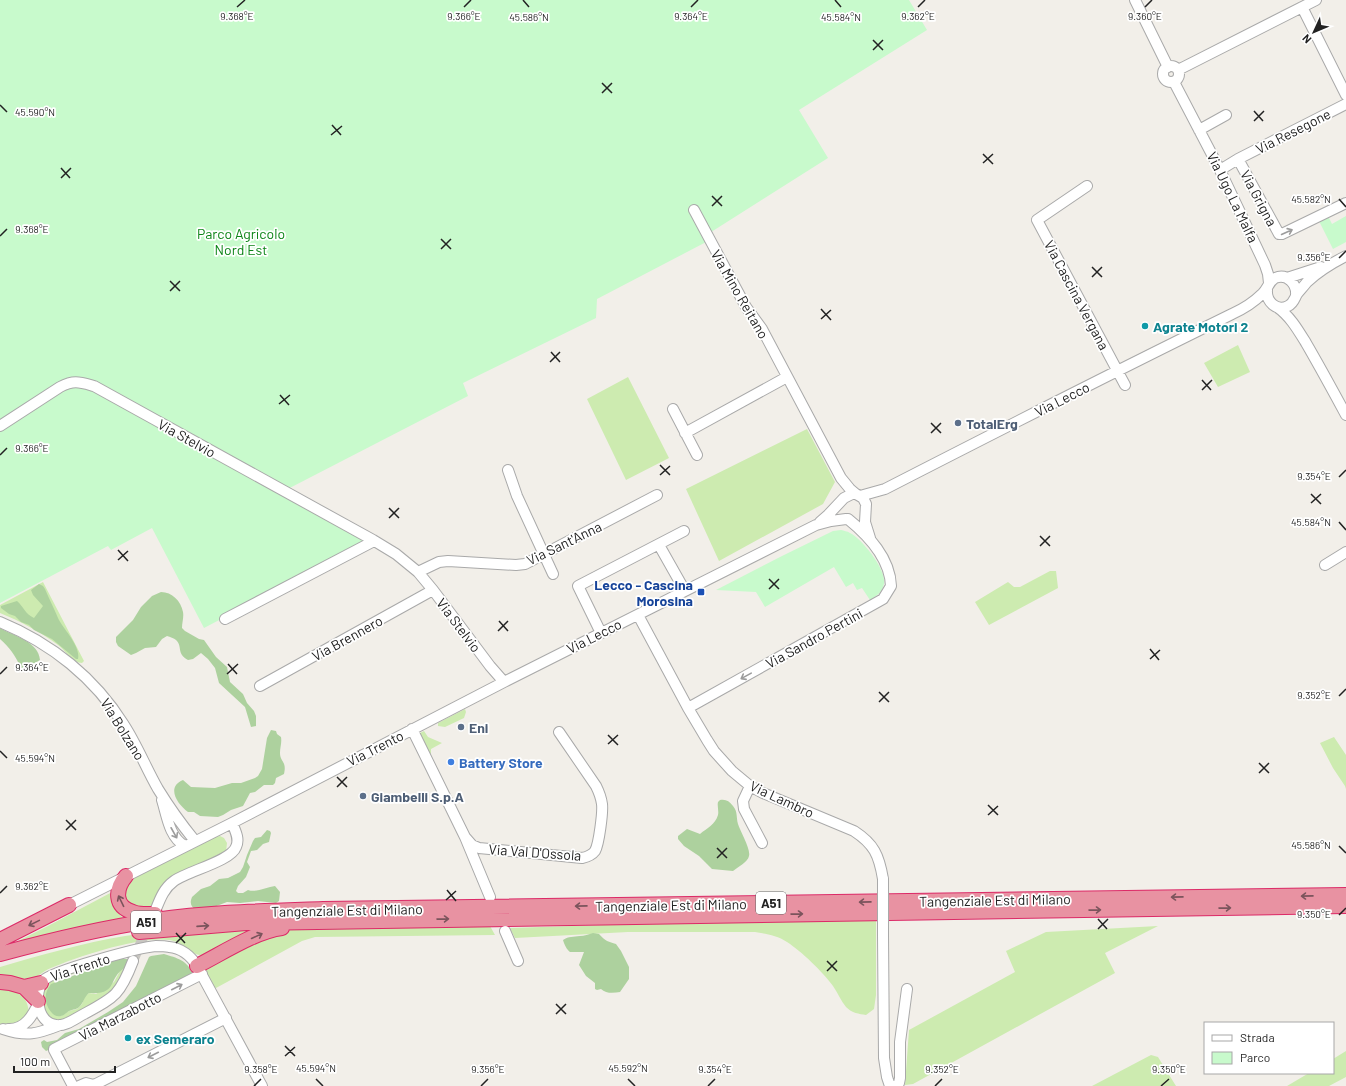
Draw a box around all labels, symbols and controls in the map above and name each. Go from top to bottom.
text: 9.368°E [220,10,254,22]
text: 9.366°E [447,10,481,22]
text: 9.364°E [674,10,708,22]
text: 9.362°E [901,10,935,22]
text: 9.360°E [1128,10,1162,22]
text: 45.586°N [509,11,549,23]
text: 45.584°N [821,11,861,23]
north arrow [1294,12,1334,52]
text: N [1299,32,1314,46]
street label: Via Resegone [1253,105,1333,157]
text: 45.590°N [15,106,55,118]
street label: Via Ugo La Malfa [1204,149,1262,245]
street label: Via Grigna [1237,167,1281,229]
text: 45.582°N [1291,193,1331,205]
text: 9.368°E [15,223,49,235]
park label: Parco Agricolo Nord Est [197,225,285,258]
one-way arrow [1281,227,1293,235]
street label: Via Cascina Vergana [1041,237,1113,353]
street label: Via Mino Reitano [708,246,772,342]
text: 9.356°E [1297,251,1331,263]
place label: Agrate Motori 2 [1153,318,1248,335]
marker: Agrate Motori 2 [1140,321,1150,331]
street label: Via Lecco [1032,378,1092,420]
street label: Via Stelvio [155,415,219,461]
place label: TotalErg [966,415,1018,432]
marker: TotalErg [953,418,963,428]
text: 9.366°E [15,442,49,454]
text: 9.354°E [1297,470,1331,482]
text: 45.584°N [1291,516,1331,528]
street label: Via Sant'Anna [524,518,604,568]
place label: Lecco - Cascina Morosina [594,576,693,609]
marker: Lecco - Cascina Morosina [696,587,706,597]
street label: Via Stelvio [433,595,485,655]
street label: Via Sandro Pertini [763,604,865,672]
street label: Via Brennero [309,612,385,664]
street label: Via Lecco [564,615,624,657]
text: 9.364°E [15,661,49,673]
one-way arrow [740,672,752,680]
text: 9.352°E [1297,689,1331,701]
street label: Via Bolzano [97,695,149,763]
place label: Eni [469,719,488,736]
marker: Eni [456,722,466,732]
street label: Via Trento [344,726,406,770]
text: 45.594°N [15,752,55,764]
place label: Battery Store [459,754,543,771]
marker: Battery Store [446,757,456,767]
street label: Via Lambro [747,777,817,821]
place label: Giambelli S.p.A [371,788,465,805]
marker: Giambelli S.p.A [358,791,368,801]
one-way arrow [170,827,178,839]
text: 45.586°N [1291,839,1331,851]
street label: Via Val D'Ossola [488,840,582,864]
text: 9.362°E [15,880,49,892]
street label: Tangenziale Est di Milano [919,890,1071,910]
road number: A51 [756,892,786,914]
one-way arrow [1301,892,1314,899]
one-way arrow [1171,894,1184,901]
one-way arrow [117,895,124,907]
street label: Tangenziale Est di Milano [595,895,747,915]
one-way arrow [859,898,872,906]
street label: Tangenziale Est di Milano [271,900,423,920]
one-way arrow [575,902,588,910]
one-way arrow [1218,904,1231,912]
one-way arrow [1088,906,1101,914]
text: 9.350°E [1297,908,1331,920]
one-way arrow [790,910,803,918]
road number: A51 [131,911,161,933]
one-way arrow [436,915,449,923]
one-way arrow [29,919,41,927]
one-way arrow [196,923,209,930]
one-way arrow [251,932,263,939]
street label: Via Trento [48,949,112,985]
one-way arrow [170,983,182,990]
street label: Via Marzabotto [76,988,164,1044]
legend [1204,1022,1334,1074]
place label: ex Semeraro [136,1030,215,1047]
text: Strada [1240,1030,1275,1044]
marker: ex Semeraro [123,1033,133,1043]
scale bar [14,1048,115,1074]
text: Parco [1240,1050,1270,1064]
one-way arrow [148,1052,160,1059]
text: 100 m [20,1054,50,1068]
text: 45.594°N [296,1062,336,1074]
text: 45.592°N [608,1062,648,1074]
text: 9.358°E [244,1063,278,1075]
text: 9.356°E [471,1063,505,1075]
text: 9.354°E [698,1063,732,1075]
text: 9.352°E [925,1063,959,1075]
text: 9.350°E [1152,1063,1186,1075]

